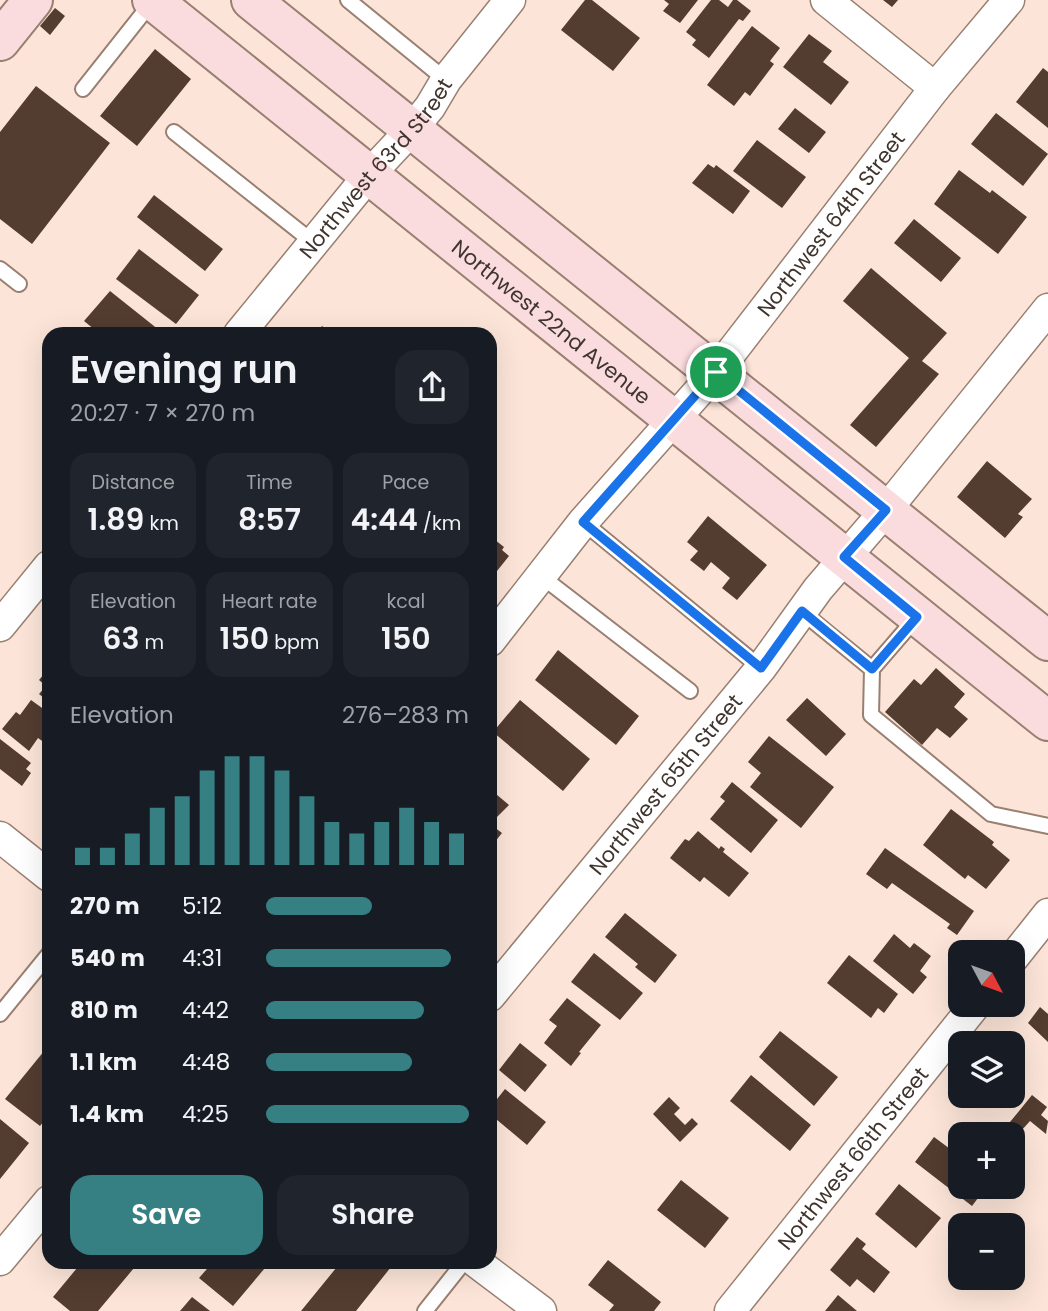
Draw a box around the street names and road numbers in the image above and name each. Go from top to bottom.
street label: Northwest 63rd Street [292,72,459,264]
street label: Northwest 64th Street [750,125,911,322]
street label: Northwest 22nd Avenue [446,233,657,411]
street label: Northwest 65th Street [582,687,748,881]
street label: Northwest 66th Street [770,1061,935,1256]

